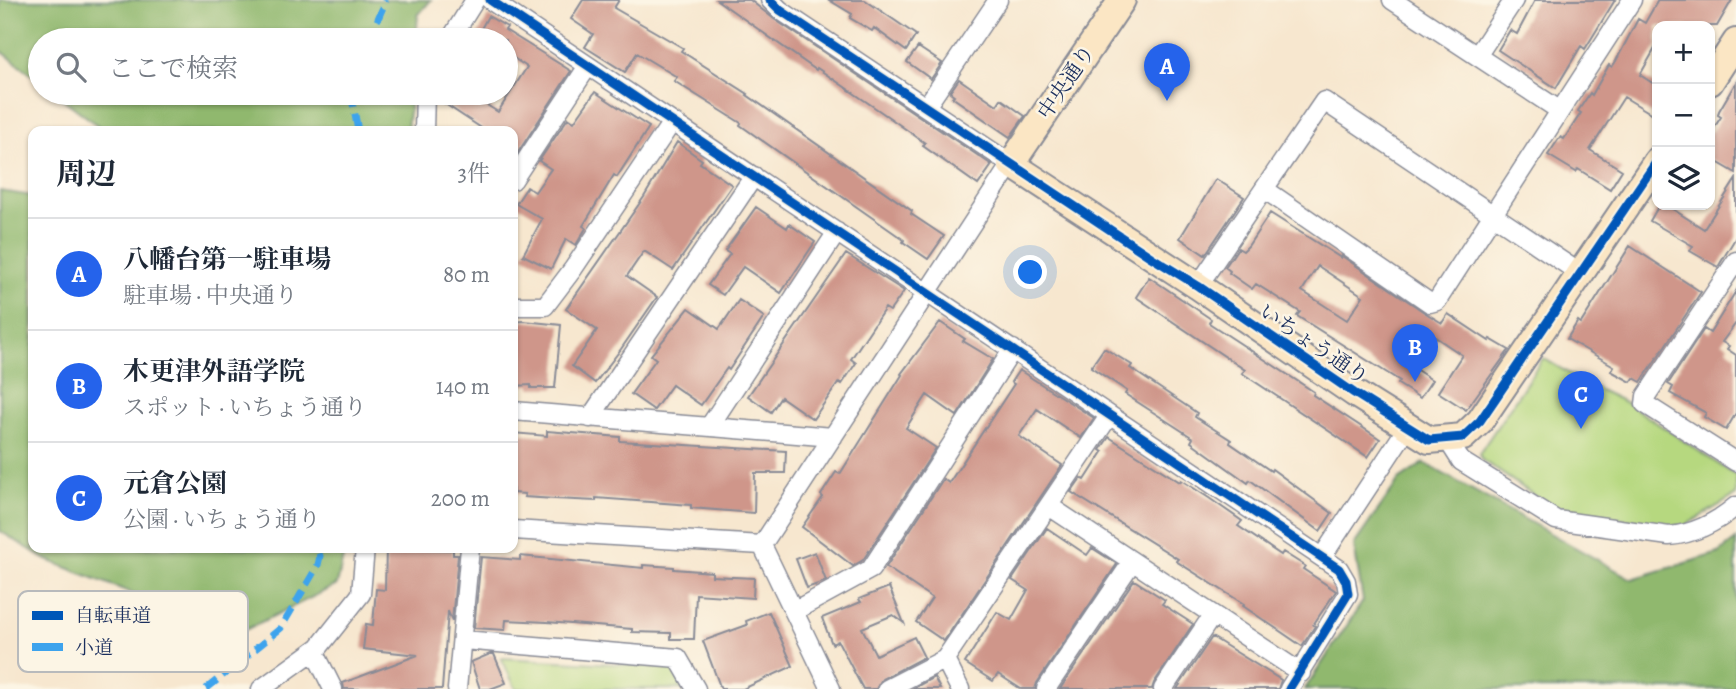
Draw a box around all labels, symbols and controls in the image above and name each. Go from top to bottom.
map controls [1652,21,1715,210]
button: + [1652,21,1715,84]
search box [28,28,518,105]
street label: 中央通り [1031,39,1101,125]
pin: A [1144,43,1190,101]
icon: search [52,48,90,86]
text: ここで検索 [108,51,238,86]
button: − [1652,84,1715,147]
button: layers [1652,147,1715,210]
text: 周辺 [56,154,116,194]
text: 3件 [457,158,490,189]
text: 八幡台第一駐車場 [123,242,331,277]
your location [1013,255,1047,289]
text: A [72,259,86,290]
text: 80 m [443,259,490,290]
text: 駐車場 · 中央通り [123,280,298,311]
street label: いちょう通り [1254,297,1374,391]
pin: B [1392,324,1438,382]
text: 木更津外語学院 [123,354,305,389]
text: B [72,371,86,402]
text: 140 m [436,371,490,402]
pin: C [1558,371,1604,429]
text: スポット · いちょう通り [123,392,367,423]
text: 元倉公園 [123,466,227,501]
text: C [72,483,86,514]
text: 200 m [431,483,490,514]
text: 公園 · いちょう通り [123,504,321,535]
legend [18,591,248,672]
text: 自転車道 [75,603,151,629]
text: 小道 [75,635,113,661]

